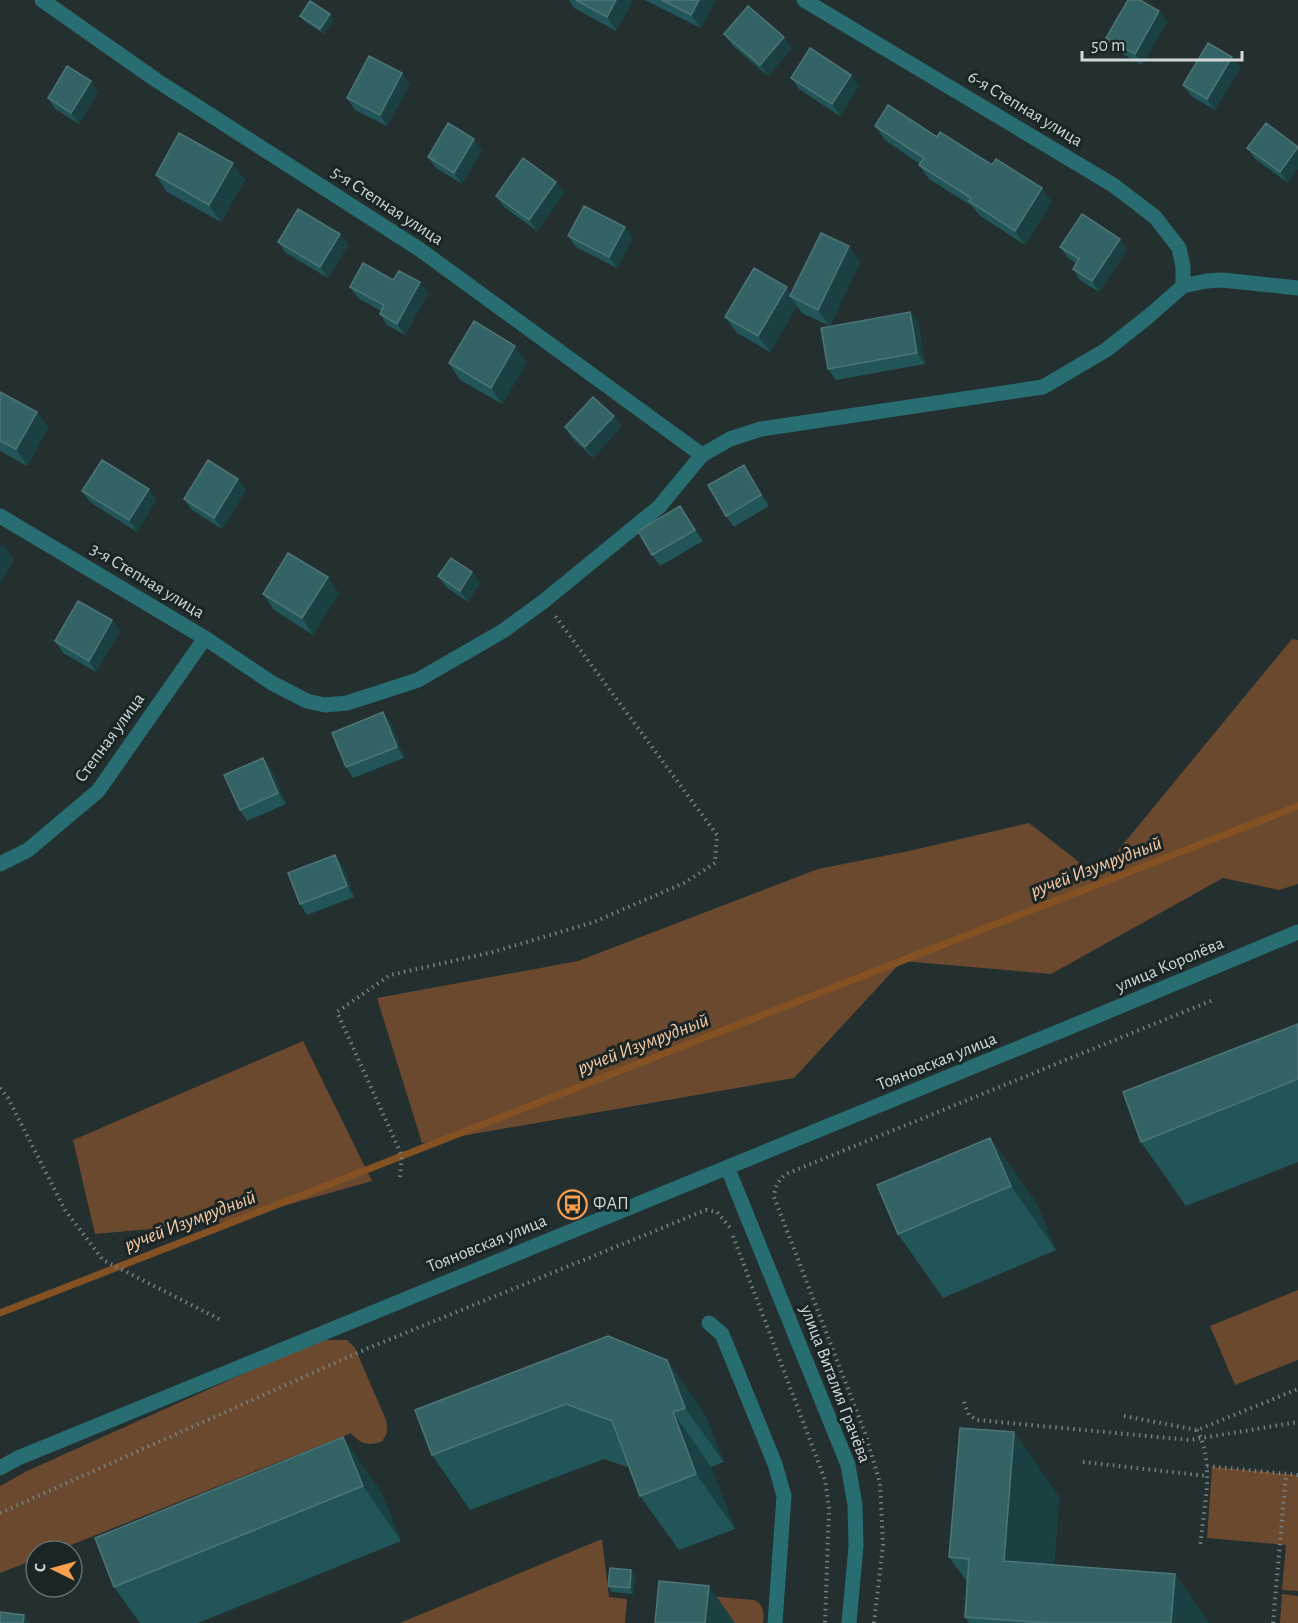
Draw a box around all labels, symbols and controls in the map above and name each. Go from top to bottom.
scale bar [1082,24,1242,62]
text: 50 m [1091,37,1125,55]
street label: 6-я Степная улица [964,68,1086,150]
street label: 5-я Степная улица [328,163,446,249]
street label: 3-я Степная улица [87,540,207,622]
street label: Степная улица [72,690,148,786]
water label: ручей Изумрудный [1028,833,1164,901]
street label: улица Королёва [1112,934,1227,996]
water label: ручей Изумрудный [575,1010,711,1078]
street label: Тояновская улица [875,1030,999,1094]
water label: ручей Изумрудный [122,1187,258,1255]
bus stop icon: ФАП [556,1188,588,1220]
place label: ФАП [593,1195,629,1213]
street label: Тояновская улица [425,1212,549,1276]
street label: улица Виталия Грачёва [796,1302,873,1465]
north arrow [24,1539,84,1599]
text: С [32,1563,48,1573]

